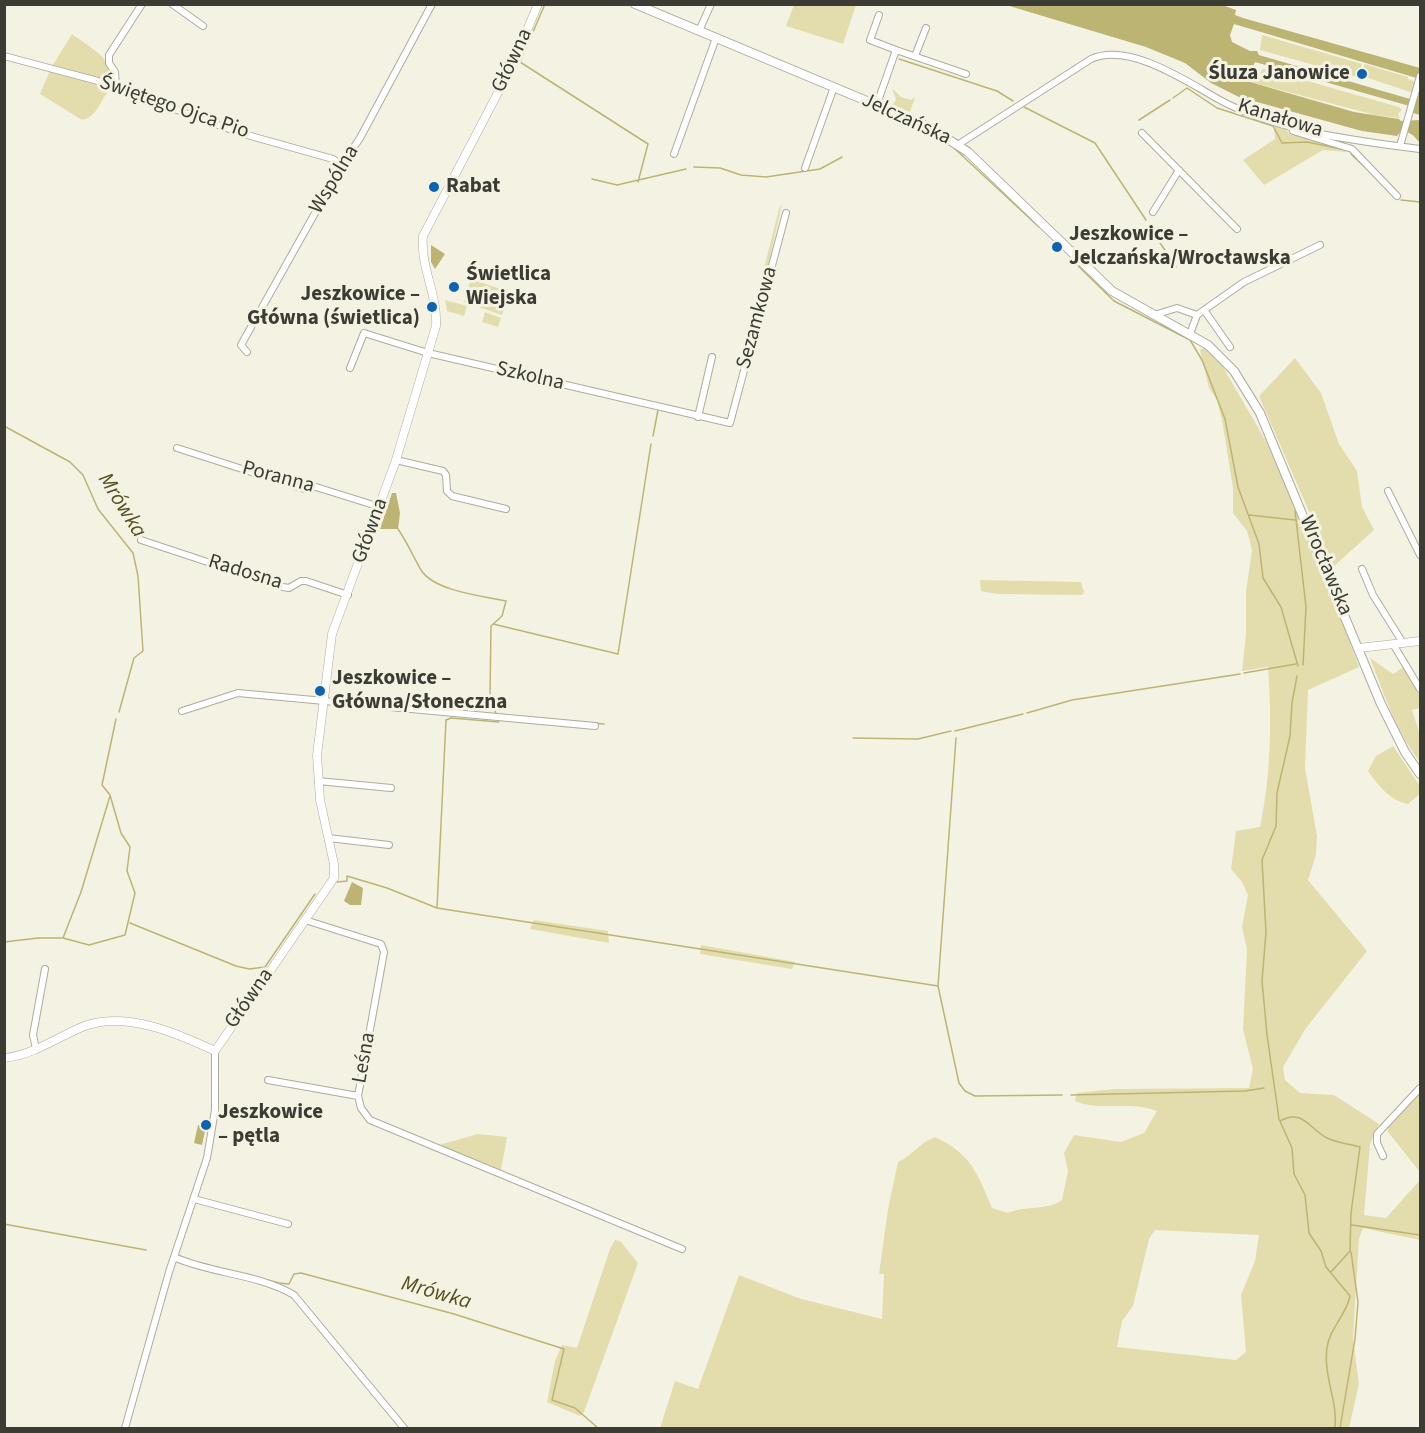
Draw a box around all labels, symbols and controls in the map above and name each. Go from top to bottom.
street label: Główna [487,25,539,97]
place label: Śluza Janowice [1208,61,1350,87]
marker: Śluza Janowice [1355,67,1369,81]
street label: Świętego Ojca Pio [96,71,252,145]
street label: Jelczańska [857,88,955,152]
street label: Kanałowa [1234,94,1326,144]
street label: Wspólna [305,141,365,219]
place label: Rabat [446,174,500,200]
marker: Rabat [427,180,441,194]
place label: Jeszkowice – Jelczańska/Wrocławska [1069,222,1291,272]
marker: Jeszkowice – Jelczańska/Wrocławska [1050,240,1064,254]
place label: Świetlica Wiejska [466,262,551,312]
street label: Sezamkowa [732,264,784,372]
marker: Świetlica Wiejska [447,280,461,294]
place label: Jeszkowice – Główna (świetlica) [247,282,420,332]
marker: Jeszkowice – Główna (świetlica) [425,300,439,314]
street label: Szkolna [494,357,566,397]
street label: Poranna [239,456,317,500]
water label: Mrówka [91,469,151,543]
street label: Główna [348,495,394,567]
street label: Wrocławska [1293,512,1357,620]
street label: Radosna [205,550,285,596]
place label: Jeszkowice – Główna/Słoneczna [332,666,507,716]
marker: Jeszkowice – Główna/Słoneczna [313,684,327,698]
street label: Główna [220,964,280,1034]
street label: Leśna [348,1031,382,1085]
place label: Jeszkowice – pętla [218,1100,323,1150]
marker: Jeszkowice – pętla [199,1118,213,1132]
water label: Mrówka [398,1271,474,1317]

